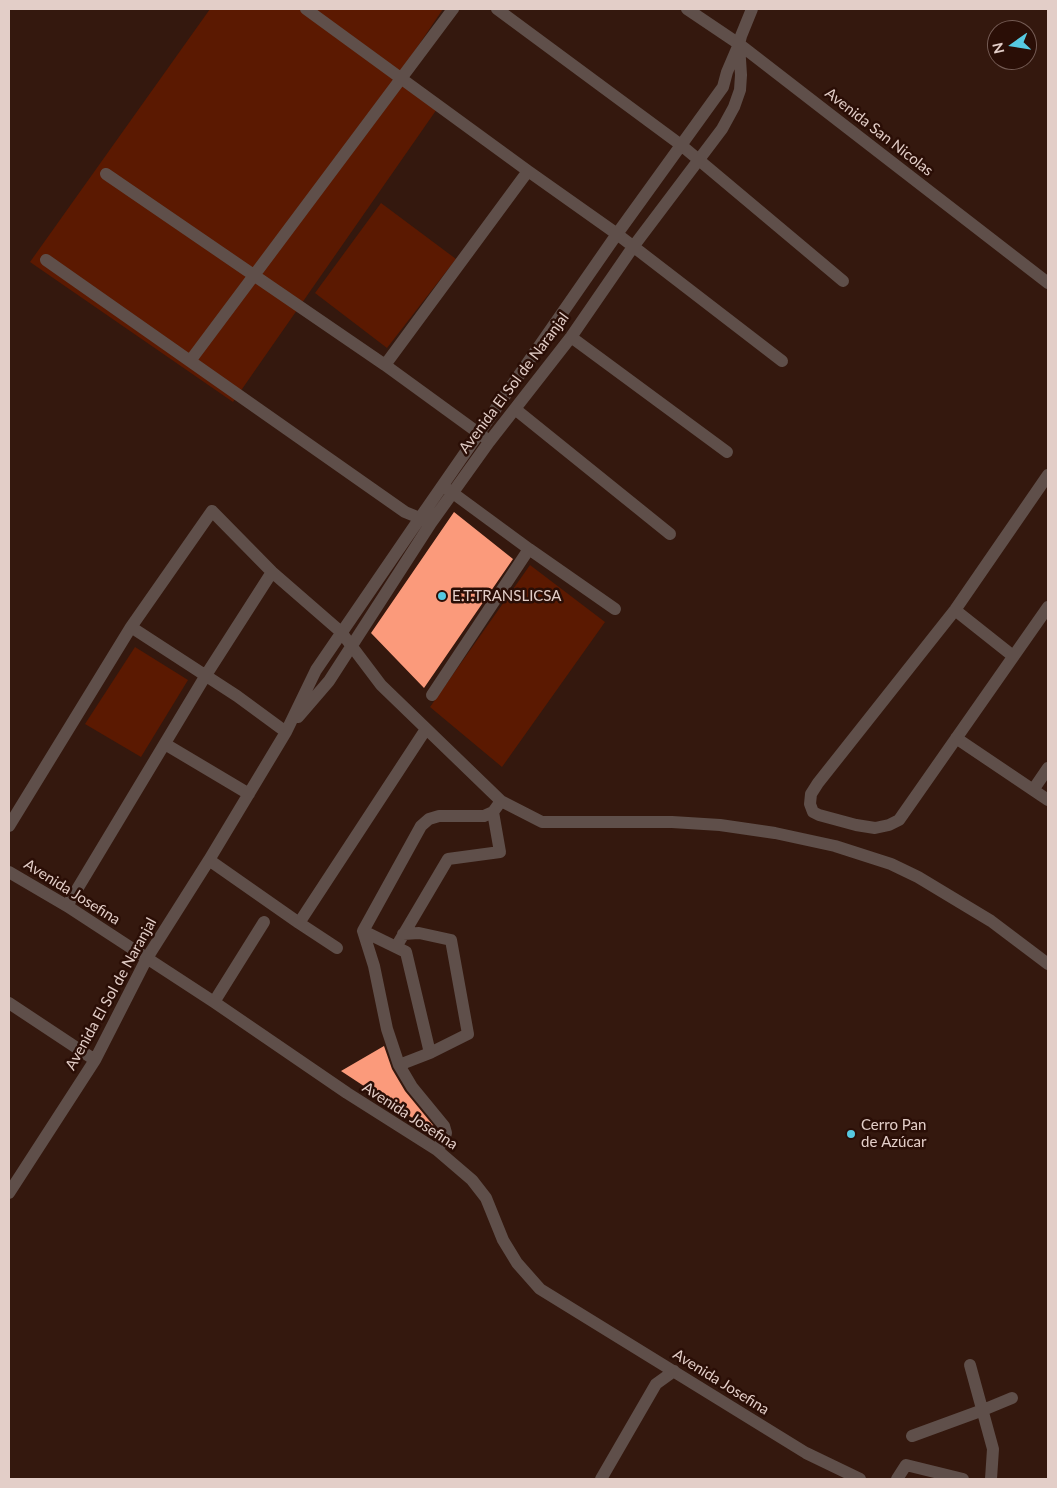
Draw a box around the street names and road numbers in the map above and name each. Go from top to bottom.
street label: Avenida San Nicolas [821,84,937,180]
street label: Avenida El Sol de Naranjal [455,309,573,457]
street label: Avenida Josefina [21,855,123,929]
street label: Avenida El Sol de Naranjal [62,915,160,1073]
street label: Avenida Josefina [359,1078,461,1154]
street label: Avenida Josefina [670,1345,772,1419]

